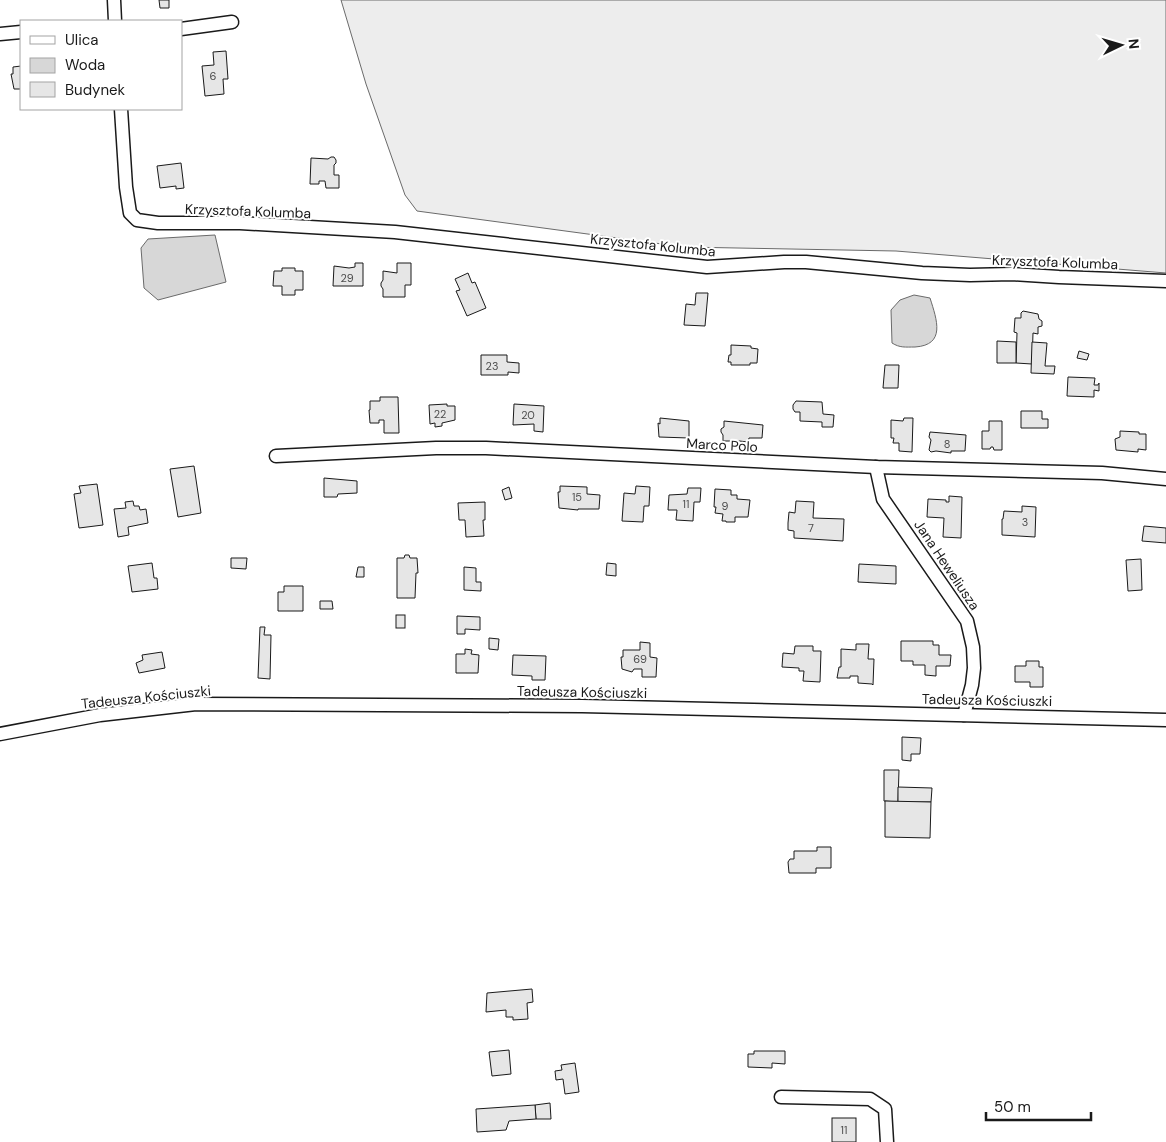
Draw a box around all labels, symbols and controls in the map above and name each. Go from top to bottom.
legend [20,20,182,110]
north arrow [1096,20,1146,70]
text: Ulica [65,30,99,50]
text: N [1125,38,1143,50]
text: Woda [65,55,105,75]
house number: 6 [210,69,217,83]
text: Budynek [65,80,126,100]
street label: Krzysztofa Kolumba [185,200,311,222]
street label: Krzysztofa Kolumba [589,229,717,261]
street label: Krzysztofa Kolumba [992,251,1118,273]
house number: 29 [340,271,354,285]
house number: 23 [486,359,498,373]
house number: 22 [434,407,446,421]
house number: 20 [521,408,535,422]
street label: Marco Polo [686,434,758,456]
house number: 8 [944,437,950,451]
house number: 15 [572,490,582,504]
house number: 11 [683,497,689,511]
house number: 9 [722,499,729,513]
house number: 3 [1022,515,1028,529]
street label: Jana Heweliusza [910,516,984,614]
house number: 7 [808,521,814,535]
house number: 69 [633,652,647,666]
street label: Tadeusza Kościuszki [80,681,212,713]
street label: Tadeusza Kościuszki [517,682,647,702]
street label: Tadeusza Kościuszki [922,690,1052,710]
scale bar [986,1090,1091,1122]
text: 50 m [994,1097,1031,1117]
house number: 11 [841,1123,847,1137]

